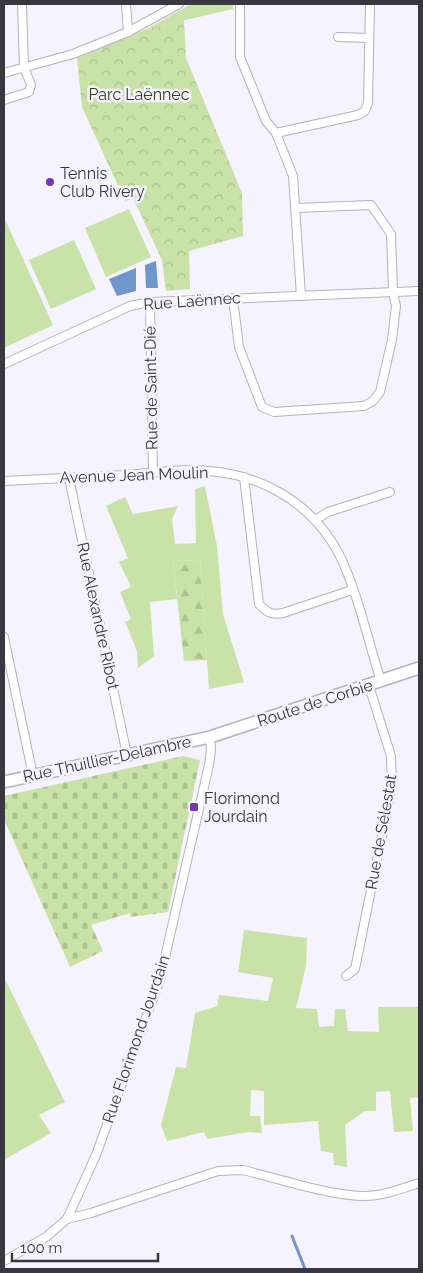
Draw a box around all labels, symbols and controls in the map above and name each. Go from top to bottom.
park label: Parc Laënnec [88,85,190,104]
place label: Tennis Club Rivery [60,164,145,201]
marker: Tennis Club Rivery [44,176,56,188]
street label: Rue Laënnec [143,288,242,314]
street label: Rue de Saint-Dié [140,326,162,450]
street label: Avenue Jean Moulin [59,463,209,487]
street label: Rue Alexandre Ribot [73,540,123,692]
street label: Route de Corbie [255,675,375,731]
street label: Rue Thuillier-Delambre [21,732,193,786]
street label: Rue de Sélestat [362,772,401,891]
place label: Florimond Jourdain [204,789,280,826]
marker: Florimond Jourdain [188,801,200,813]
street label: Rue Florimond Jourdain [98,953,174,1125]
scale bar [12,1230,159,1262]
text: 100 m [20,1239,62,1257]

